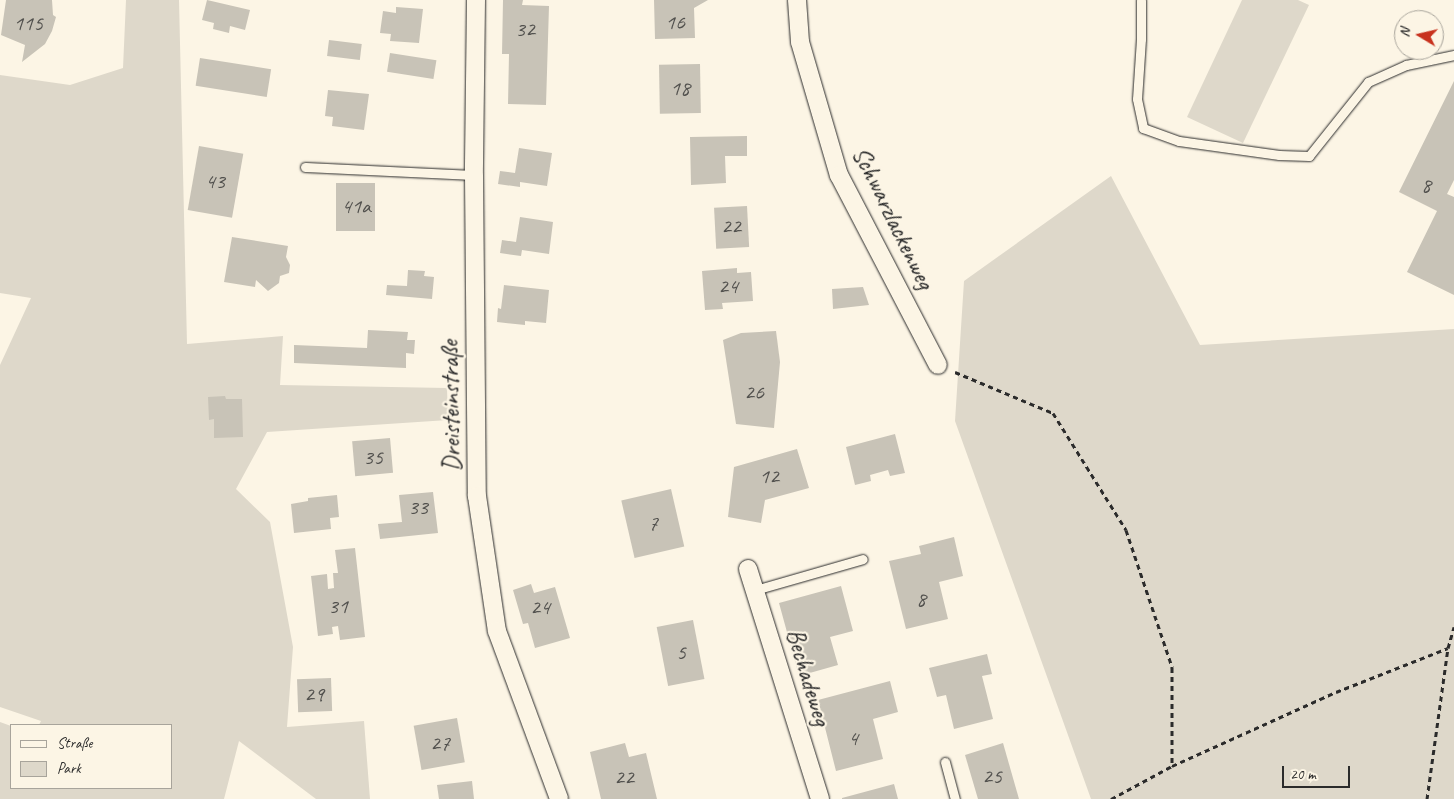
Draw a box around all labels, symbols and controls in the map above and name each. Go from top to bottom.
house number: 16 [665,10,685,36]
north arrow [1394,10,1444,60]
house number: 115 [13,11,43,37]
house number: 32 [515,17,535,43]
text: N [1396,27,1414,38]
house number: 18 [670,76,690,102]
street label: Schwarzlackenweg [846,142,940,294]
house number: 43 [205,169,225,195]
house number: 8 [1421,173,1431,199]
house number: 41a [341,194,371,220]
house number: 22 [721,214,741,240]
house number: 24 [718,274,738,300]
street label: Dreisteinstraße [435,340,467,472]
house number: 26 [744,380,764,406]
house number: 35 [363,445,383,471]
house number: 12 [759,464,779,490]
house number: 33 [408,495,428,521]
house number: 7 [648,511,658,537]
house number: 8 [916,587,926,613]
house number: 31 [328,594,348,620]
house number: 24 [530,595,550,621]
street label: Bechadeweg [779,625,837,729]
house number: 5 [676,640,686,666]
house number: 29 [304,682,324,708]
legend [10,724,172,789]
house number: 4 [848,726,858,752]
house number: 27 [430,731,450,757]
text: Straße [57,734,92,753]
scale bar [1284,756,1352,788]
text: Park [57,759,81,778]
house number: 25 [982,764,1002,790]
house number: 22 [614,765,634,791]
text: 20 m [1290,765,1316,784]

